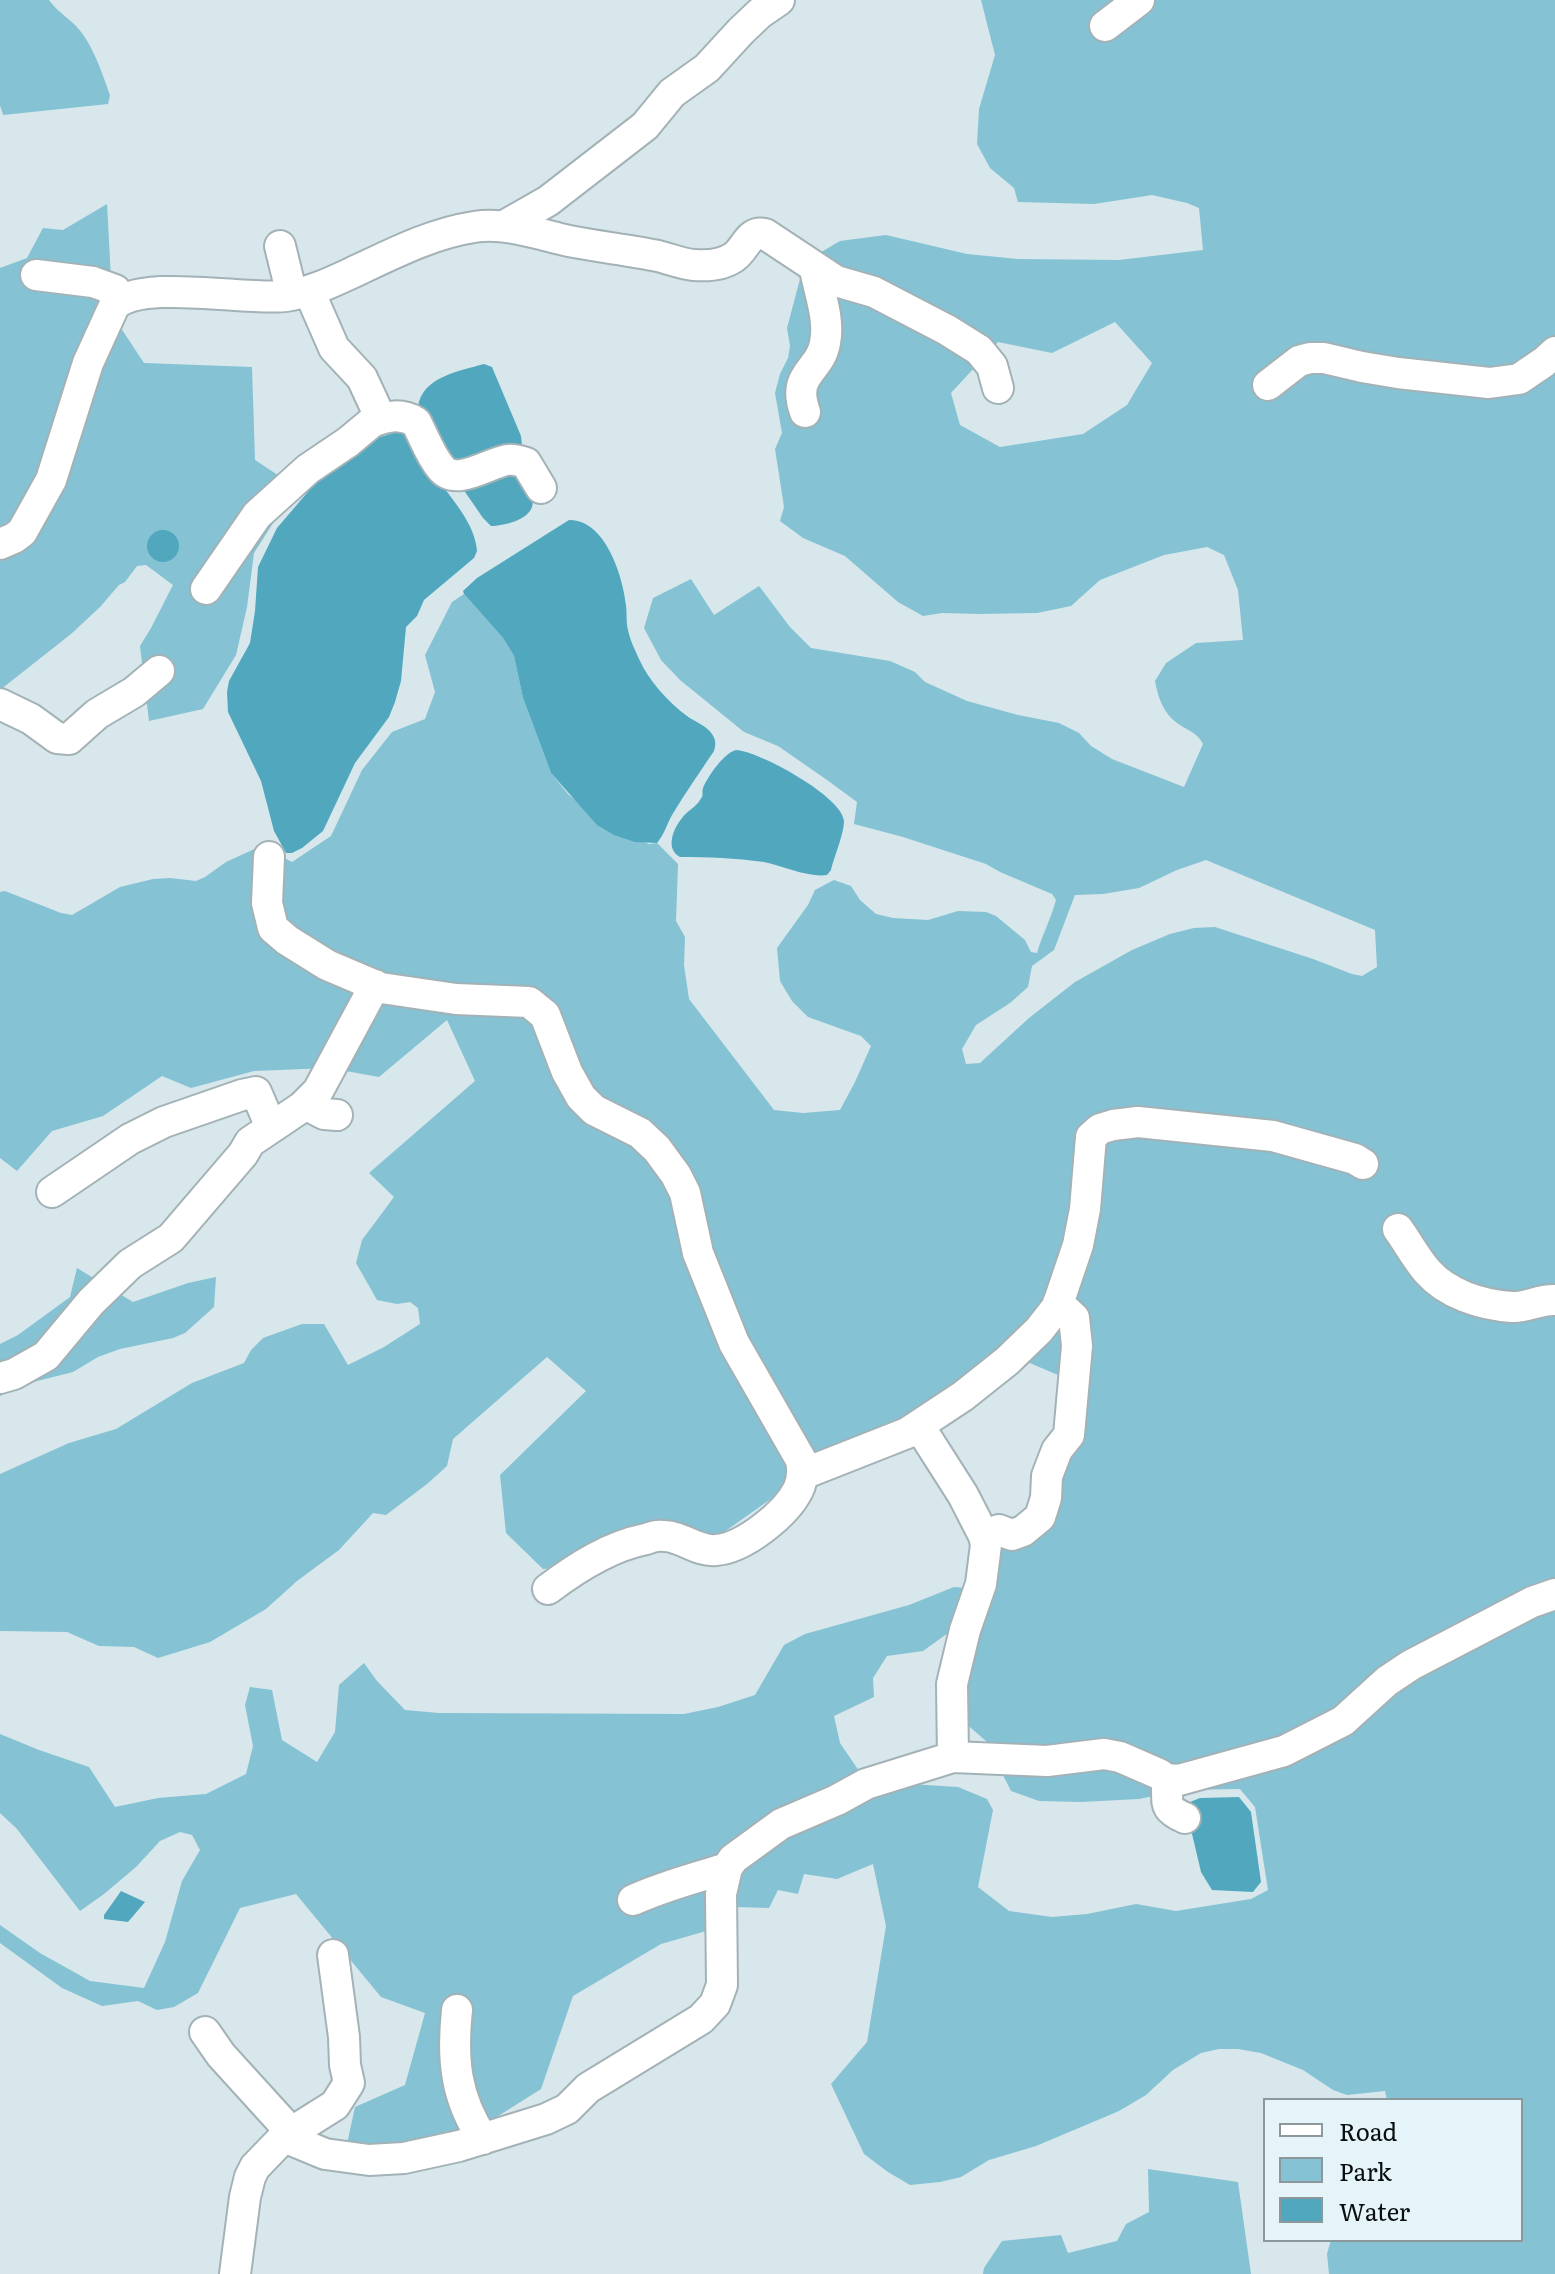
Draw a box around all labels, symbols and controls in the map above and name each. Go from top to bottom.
legend [1263,2098,1523,2242]
text: Road [1339,2113,1397,2148]
text: Park [1339,2153,1392,2188]
text: Water [1339,2193,1410,2228]

